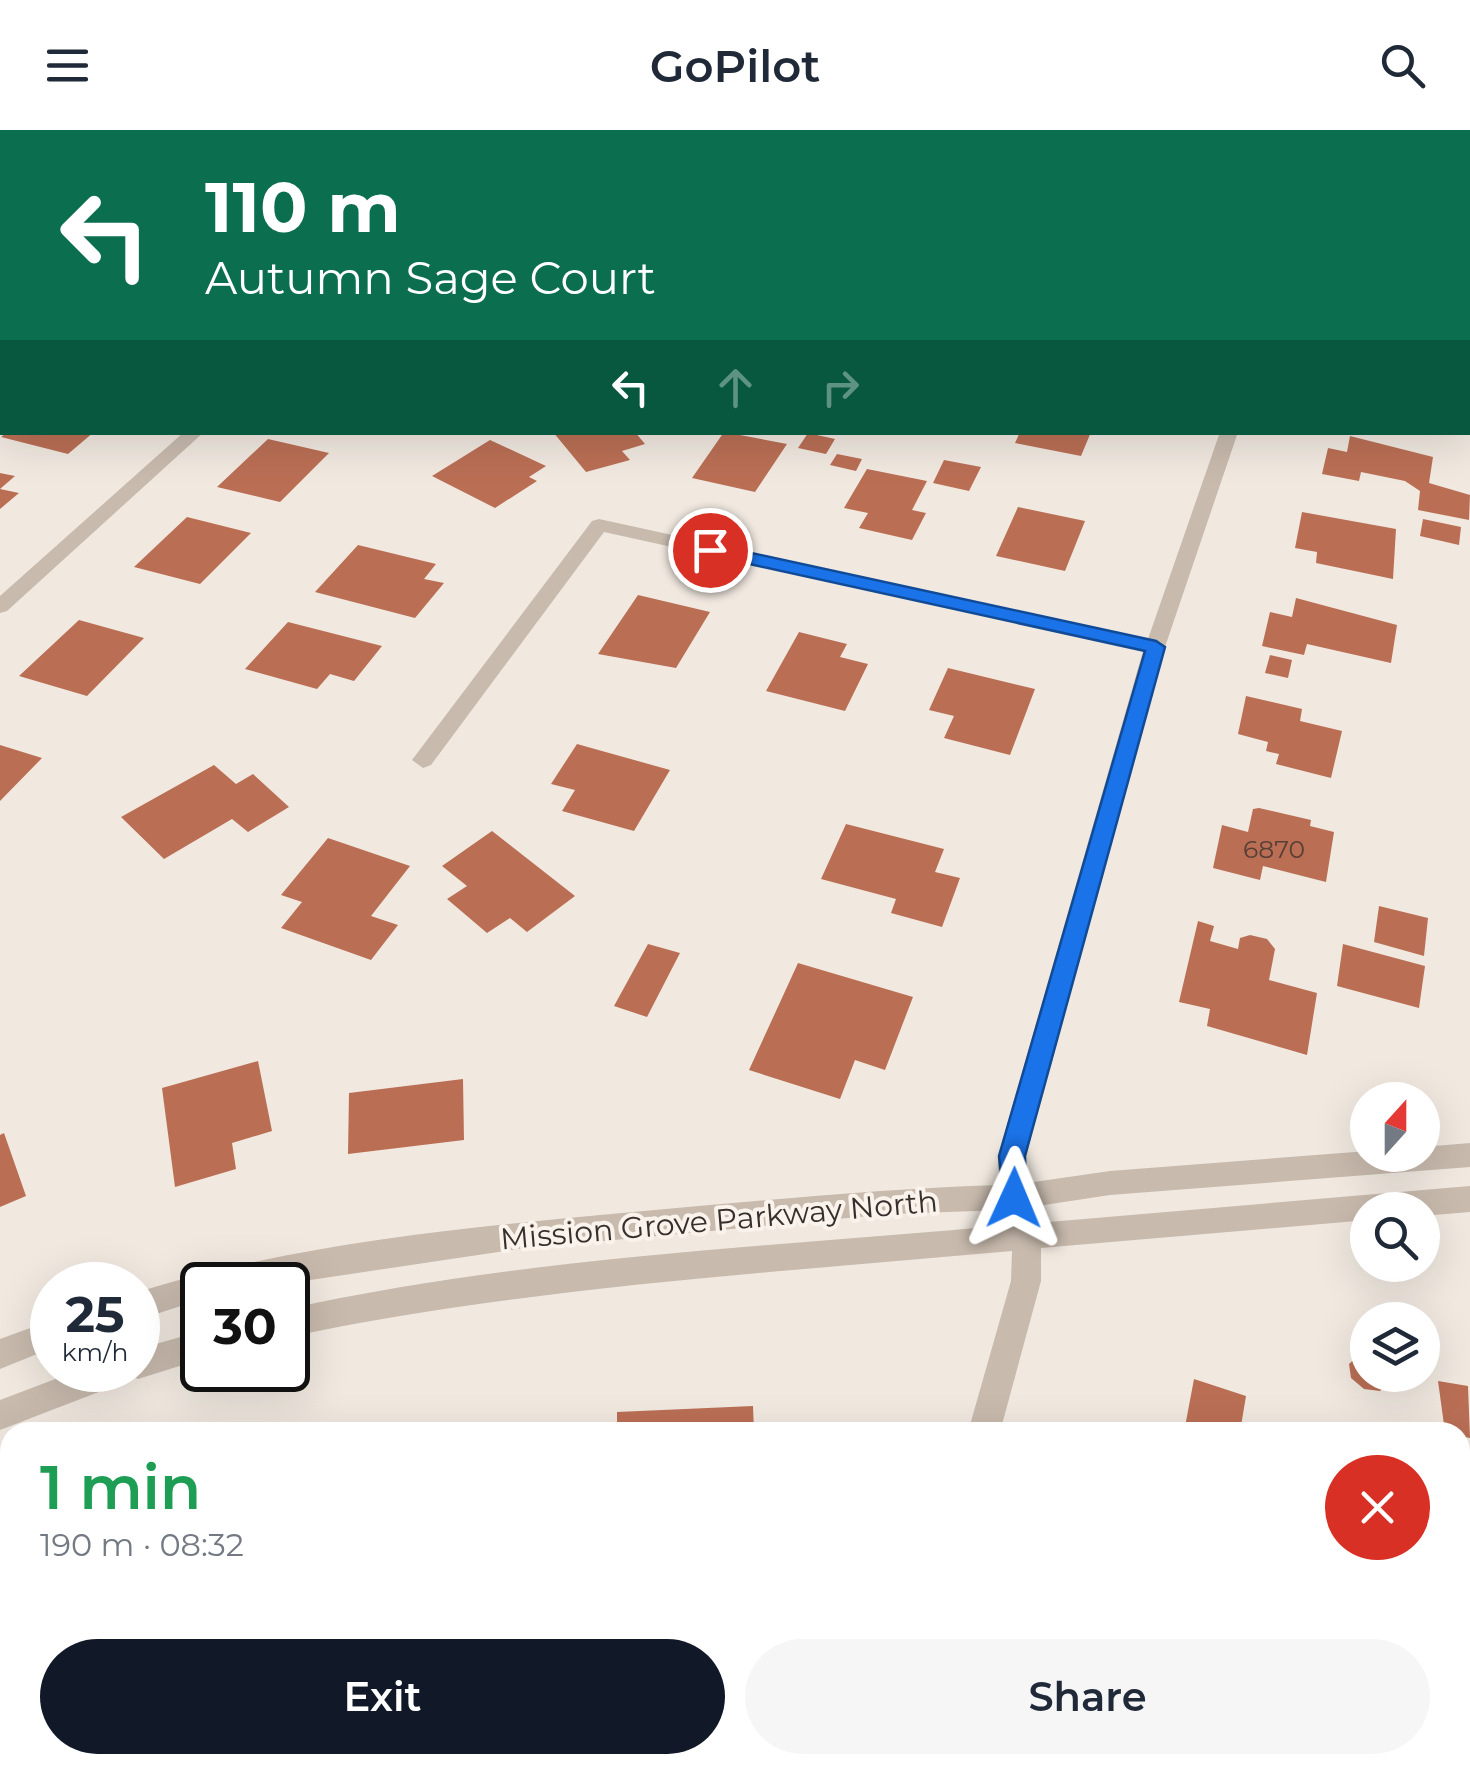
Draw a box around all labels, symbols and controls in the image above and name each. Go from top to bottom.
icon: menu [40,38,95,93]
text: GoPilot [650,38,820,93]
icon: search [1375,38,1430,93]
text: 110 m [205,164,401,250]
icon: left [40,170,170,300]
text: Autumn Sage Court [205,250,656,305]
icon: left [603,360,658,415]
icon: ahead [708,360,763,415]
icon: right [813,360,868,415]
pin [668,508,753,593]
icon: arrive [683,523,738,578]
house number: 6870 [1243,834,1305,864]
north arrow [1350,1082,1440,1172]
map controls [1350,1082,1440,1392]
position arrow [962,1146,1066,1250]
street label: Mission Grove Parkway North [499,1182,939,1258]
button: search [1350,1192,1440,1282]
speed limit sign: 30 [180,1262,310,1392]
text: 25 [65,1284,125,1345]
button: layers [1350,1302,1440,1392]
text: km/h [62,1337,128,1367]
text: 1 min [40,1451,201,1524]
button: close [1325,1455,1430,1560]
text: 190 m · 08:32 [40,1525,244,1564]
button: Exit [40,1639,725,1754]
button: Share [745,1639,1430,1754]

